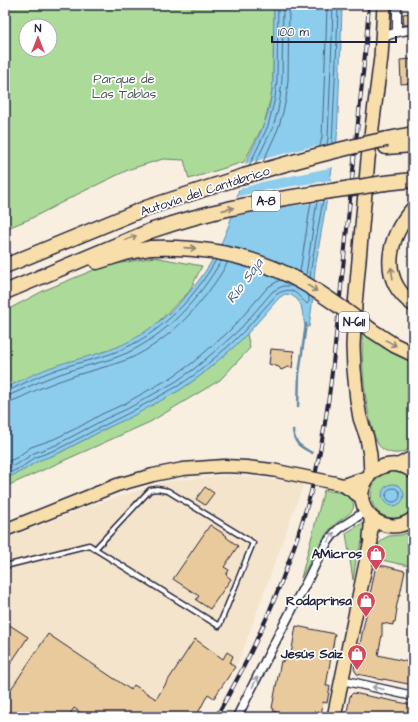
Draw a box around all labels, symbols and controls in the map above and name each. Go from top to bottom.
north arrow [18,18,58,58]
scale bar [272,18,396,44]
text: N [35,21,42,36]
text: 100 m [278,24,309,41]
park label: Parque de Las Tablas [92,70,157,103]
street label: Autovía del Cantábrico [138,161,273,220]
road number: A-8 [252,191,280,211]
one-way arrow [221,204,234,212]
one-way arrow [125,234,137,242]
one-way arrow [183,245,196,252]
water label: Río Saja [222,254,269,308]
one-way arrow [388,267,396,280]
one-way arrow [306,284,317,292]
road number: N-611 [339,312,369,332]
one-way arrow [385,340,397,348]
one-way arrow [327,532,335,543]
shop icon: AMicros [365,543,387,571]
place label: AMicros [312,545,362,563]
shop icon: Rodaprinsa [355,590,377,618]
place label: Rodaprinsa [286,592,352,611]
shop icon: Jesús Saiz [346,643,368,671]
place label: Jesús Saiz [280,645,344,663]
one-way arrow [251,677,259,689]
one-way arrow [371,684,384,692]

